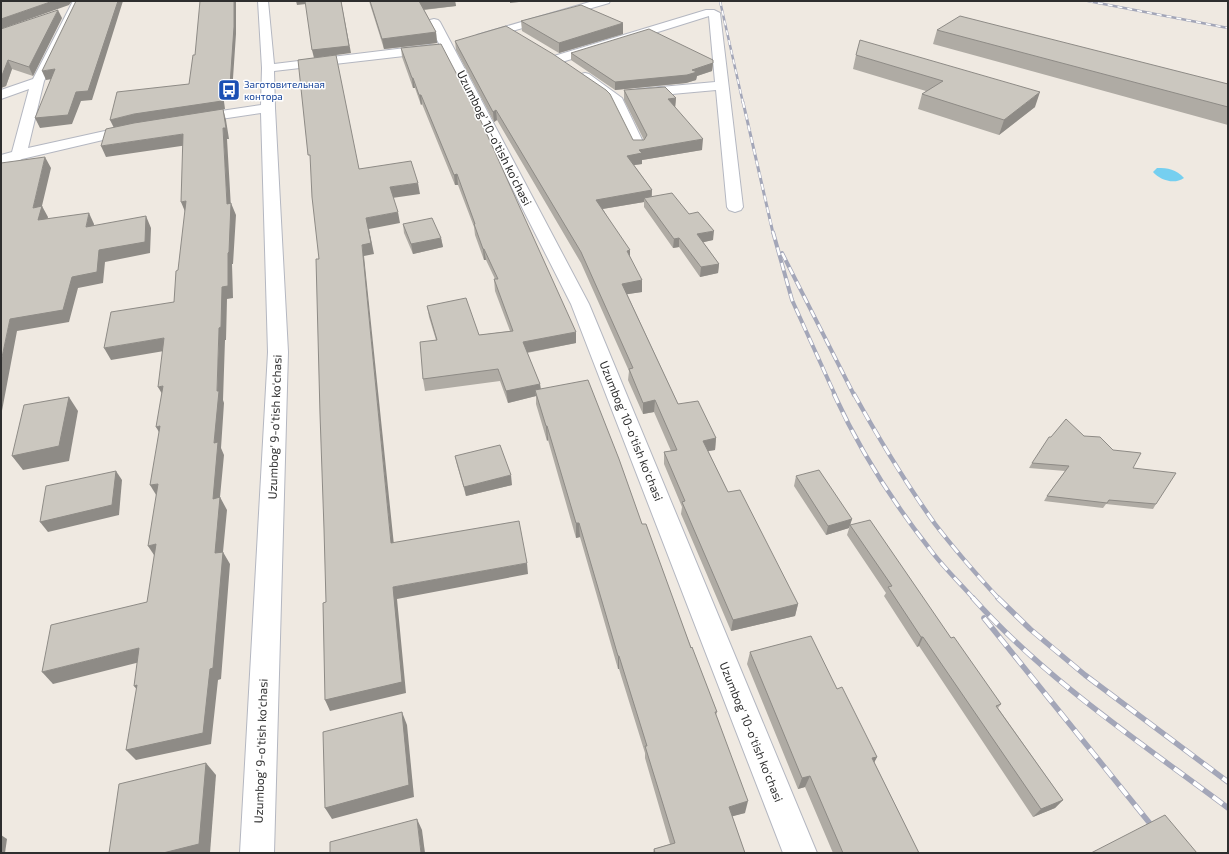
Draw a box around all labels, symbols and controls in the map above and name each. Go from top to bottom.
street label: Uzumbog' 10-o'tish ko'chasi [455,68,535,208]
bus stop icon: Заготовительная контора [216,77,242,103]
place label: Заготовительная контора [244,78,325,102]
street label: Uzumbog' 9-o'tish ko'chasi [264,354,284,500]
street label: Uzumbog' 10-o'tish ko'chasi [597,358,667,503]
street label: Uzumbog' 10-o'tish ko'chasi [717,659,787,804]
street label: Uzumbog' 9-o'tish ko'chasi [250,678,270,824]

